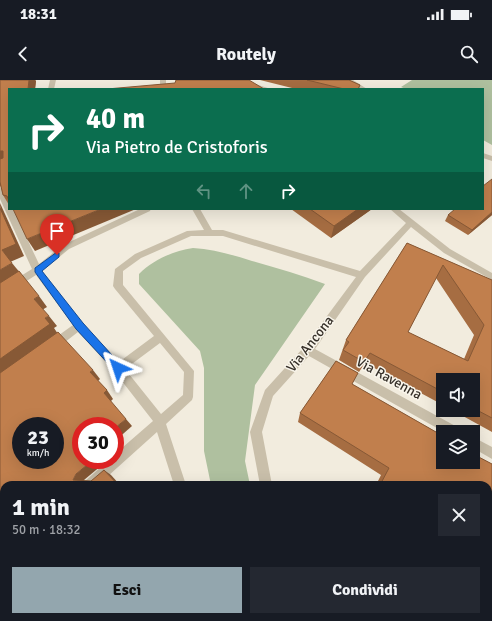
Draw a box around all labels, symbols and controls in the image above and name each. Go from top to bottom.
text: 18:31 [20,5,57,23]
icon: back [12,43,34,65]
text: Routely [216,43,276,65]
icon: search [458,43,480,65]
text: 40 m [86,102,145,136]
icon: right [20,104,72,156]
text: Via Pietro de Cristoforis [86,136,268,158]
icon: left [193,180,215,202]
icon: ahead [235,180,257,202]
icon: right [277,180,299,202]
pin [40,214,74,255]
icon: arrive [46,220,68,242]
street label: Via Ancona [283,312,337,376]
position arrow [97,347,139,389]
street label: Via Ravenna [353,353,425,403]
map controls [436,373,480,469]
button: sound [436,373,480,417]
speed limit sign: 30 [72,417,124,469]
text: 23 [27,425,49,450]
button: layers [436,425,480,469]
text: km/h [27,447,49,459]
text: 1 min [12,492,70,522]
button: close [438,494,480,536]
text: 50 m · 18:32 [12,522,81,538]
button: Esci [12,567,242,613]
button: Condividi [250,567,480,613]

